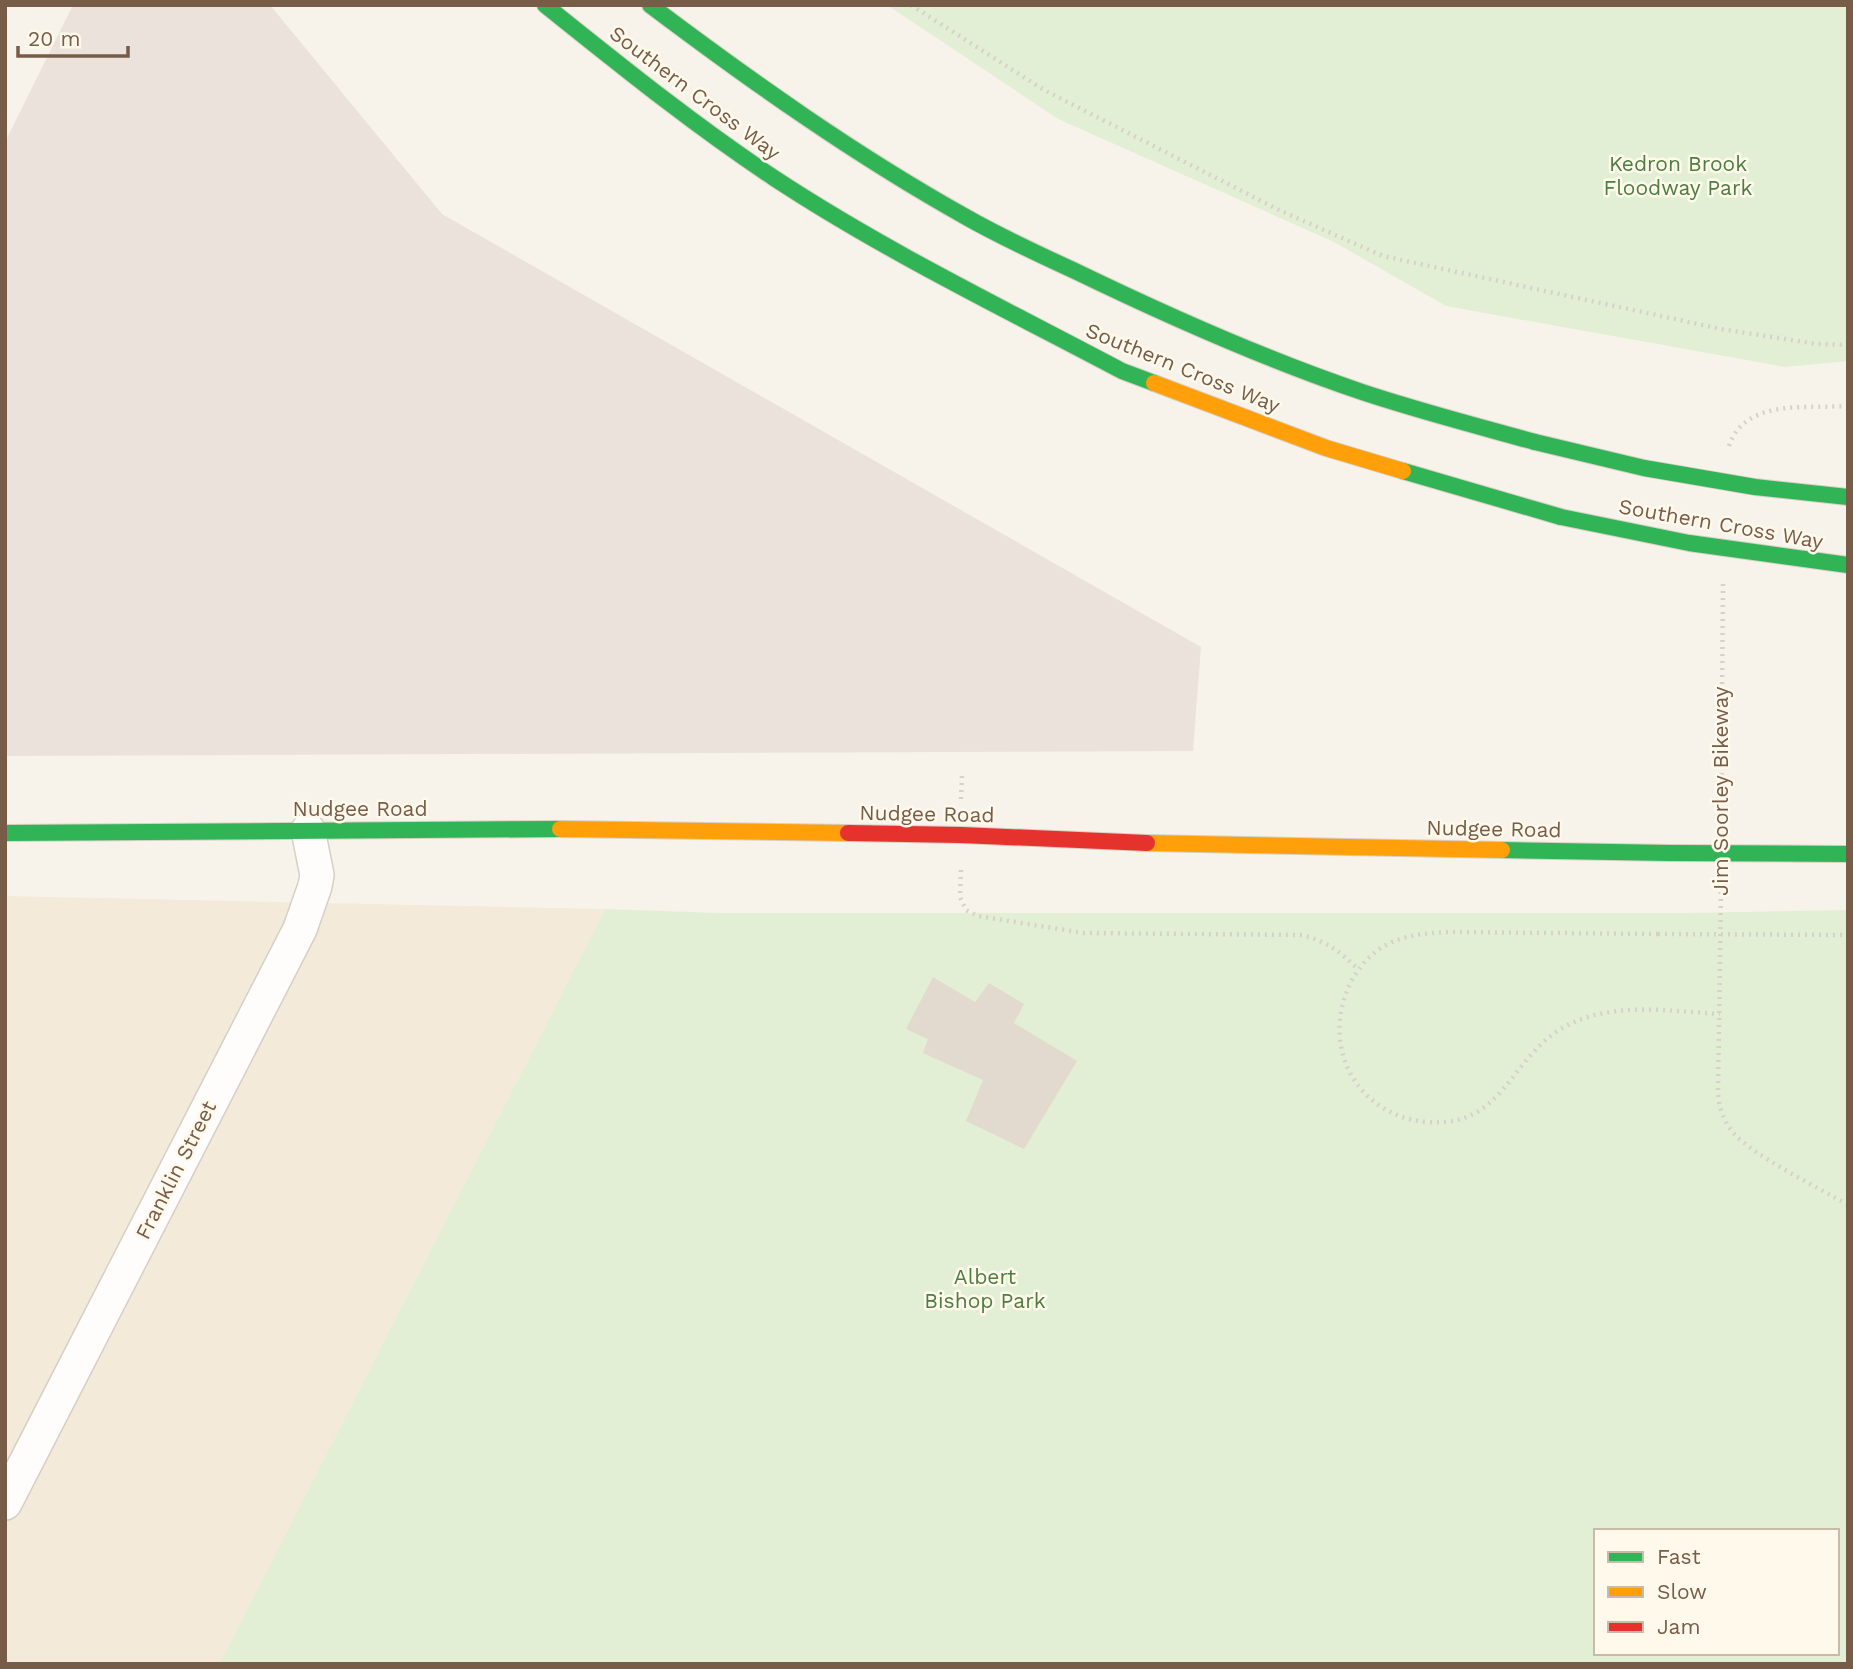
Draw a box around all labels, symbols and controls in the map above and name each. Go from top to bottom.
scale bar [18,14,128,58]
street label: Southern Cross Way [605,20,786,165]
text: 20 m [28,26,80,51]
park label: Kedron Brook Floodway Park [1604,151,1753,200]
street label: Southern Cross Way [1082,317,1284,418]
street label: Southern Cross Way [1617,493,1825,554]
street label: Jim Soorley Bikeway [1708,686,1733,896]
street label: Nudgee Road [292,796,428,821]
street label: Nudgee Road [859,800,995,827]
street label: Nudgee Road [1426,815,1562,842]
street label: Franklin Street [130,1096,221,1243]
park label: Albert Bishop Park [924,1264,1046,1313]
legend [1594,1529,1839,1655]
text: Fast [1657,1544,1701,1569]
text: Slow [1657,1579,1707,1604]
text: Jam [1657,1614,1700,1639]

